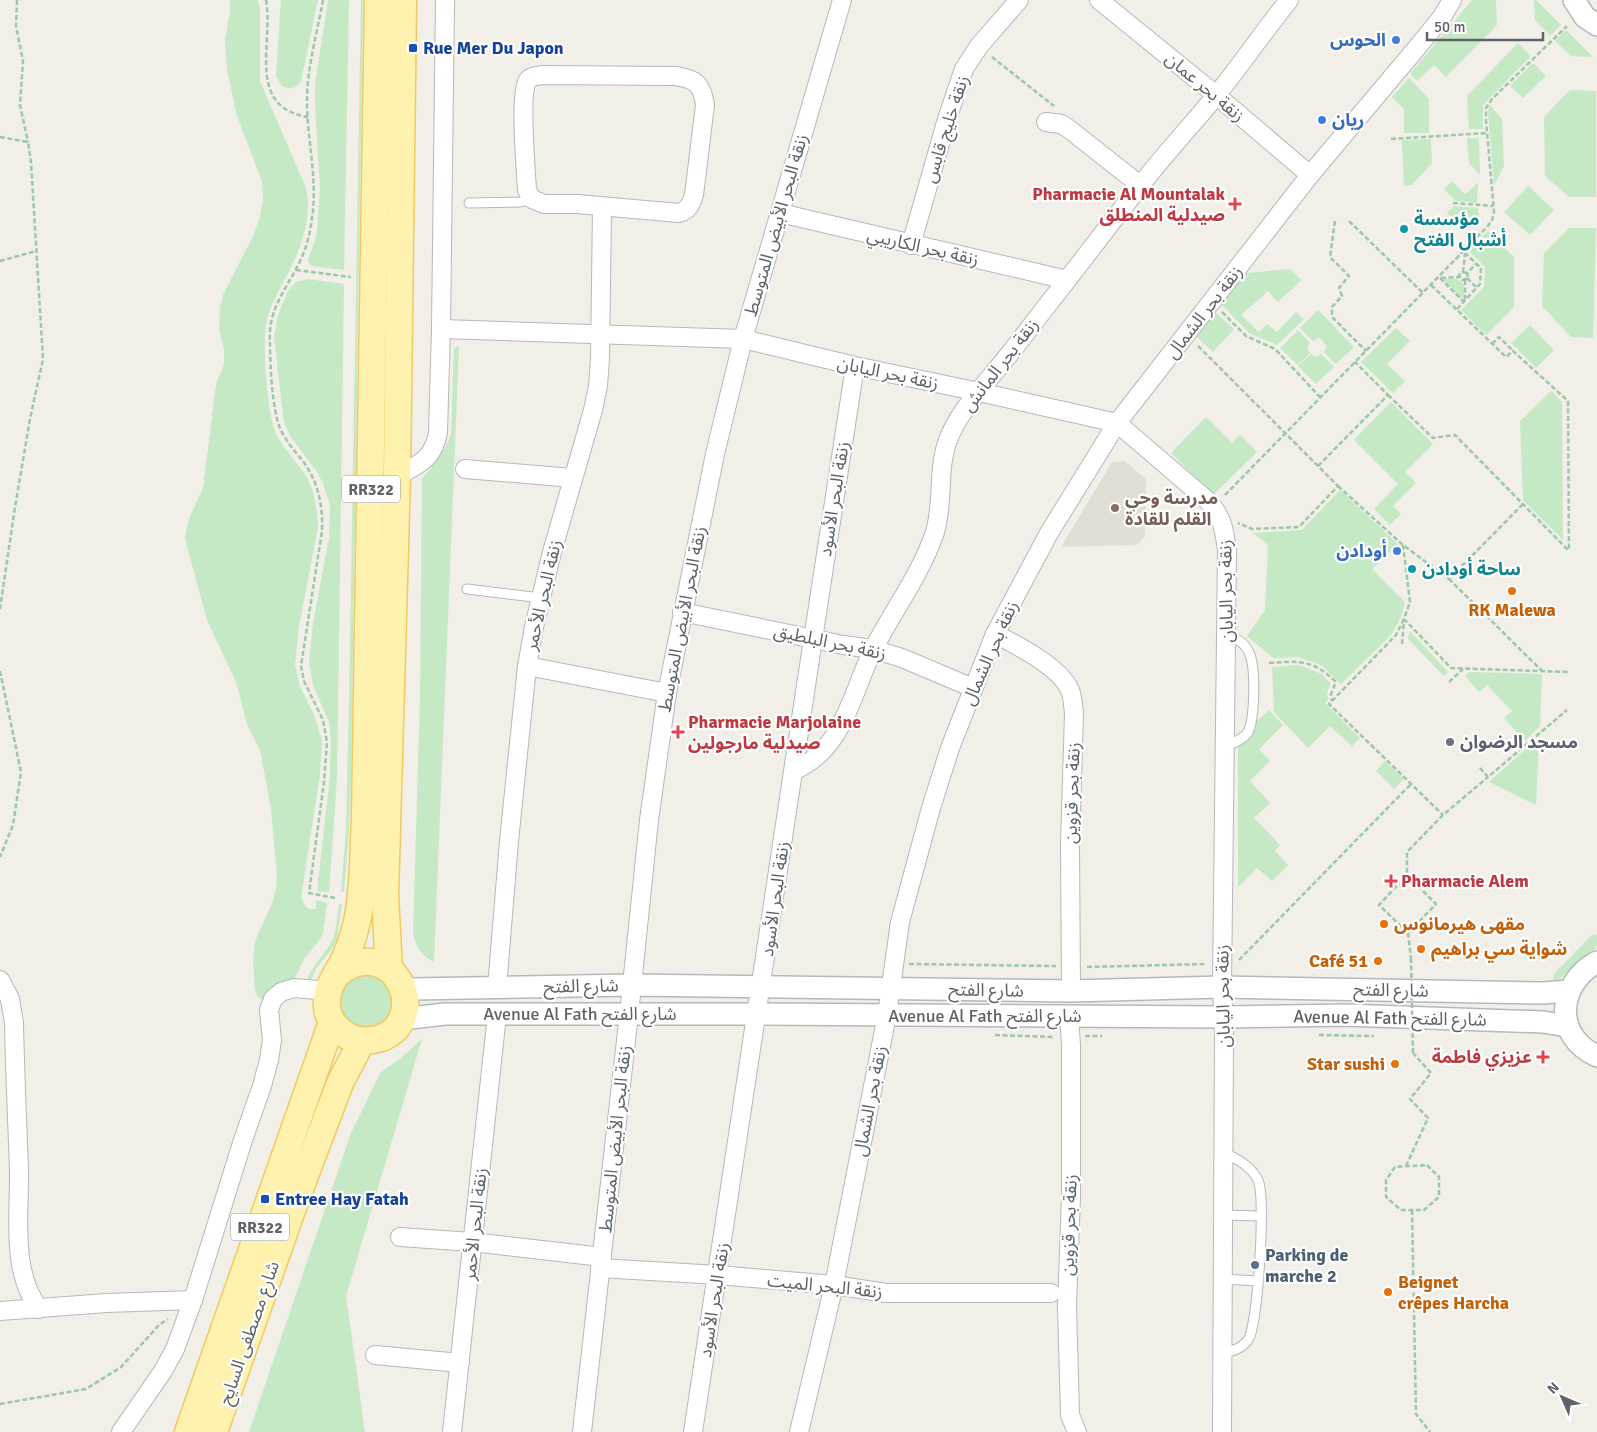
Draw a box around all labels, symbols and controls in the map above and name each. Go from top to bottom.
scale bar [1427,10,1543,42]
text: 50 m [1434,18,1465,36]
place label: الحوس [1330,29,1386,51]
marker: الحوس [1390,34,1402,46]
place label: Rue Mer Du Japon [423,37,564,59]
marker: Rue Mer Du Japon [407,42,419,54]
street label: زنقة بحر عمان [1161,47,1249,127]
street label: زنقة خليج قابس [918,72,976,186]
place label: ريان [1332,109,1364,131]
marker: ريان [1316,114,1328,126]
street label: زنقة البحر الأبيض المتوسط [739,131,813,319]
place label: Pharmacie Al Mountalak صيدلية المنطلق [1032,183,1226,226]
marker: Pharmacie Al Mountalak صيدلية المنطلق [1229,198,1241,210]
place label: مؤسسة أشبال الفتح [1414,208,1506,253]
street label: زنقة بحر الكاريبي [864,223,981,273]
marker: مؤسسة أشبال الفتح [1398,223,1410,235]
street label: زنقة بحر الشمال [1161,261,1247,363]
street label: زنقة بحر المانش [957,314,1043,416]
street label: زنقة بحر اليابان [835,352,941,394]
street label: زنقة البحر الأسود [814,440,854,558]
road number: RR322 [342,476,400,502]
place label: مدرسة وحي القلم للقادة [1125,487,1218,532]
marker: مدرسة وحي القلم للقادة [1109,502,1121,514]
street label: زنقة البحر الأبيض المتوسط [653,524,711,714]
street label: زنقة البحر الأحمر [519,537,566,654]
place label: أودادن [1336,538,1387,562]
street label: زنقة بحر اليابان [1214,539,1238,643]
marker: أودادن [1391,545,1403,557]
place label: ساحة أودادن [1422,556,1521,580]
marker: ساحة أودادن [1406,563,1418,575]
marker: RK Malewa [1506,585,1518,597]
street label: زنقة بحر الشمال [957,597,1023,709]
place label: RK Malewa [1468,599,1556,621]
street label: زنقة بحر البلطيق [772,619,888,665]
place label: Pharmacie Marjolaine صيدلية مارجولين [688,711,861,754]
marker: Pharmacie Marjolaine صيدلية مارجولين [672,726,684,738]
place label: مسجد الرضوان [1460,731,1578,753]
marker: مسجد الرضوان [1444,736,1456,748]
street label: زنقة بحر قزوين [1059,742,1085,844]
street label: زنقة البحر الأسود [756,840,794,958]
place label: Pharmacie Alem [1401,870,1529,892]
marker: Pharmacie Alem [1385,875,1397,887]
place label: مقهى هيرمانوس [1394,913,1525,935]
marker: مقهى هيرمانوس [1378,918,1390,930]
place label: شواية سي براهيم [1431,938,1567,963]
marker: شواية سي براهيم [1415,943,1427,955]
street label: زنقة بحر اليابان [1211,944,1235,1048]
place label: Café 51 [1309,950,1368,972]
marker: Café 51 [1372,955,1384,967]
street label: شارع الفتح [543,974,619,1001]
street label: شارع الفتح [948,978,1024,1005]
street label: شارع الفتح [1353,978,1429,1005]
street label: Avenue Al Fath شارع الفتح [483,1003,677,1028]
street label: Avenue Al Fath شارع الفتح [888,1005,1082,1030]
street label: Avenue Al Fath شارع الفتح [1293,1005,1487,1034]
street label: زنقة البحر الأبيض المتوسط [594,1044,636,1234]
street label: زنقة بحر الشمال [848,1044,892,1158]
place label: عزيزي فاطمة [1432,1046,1532,1071]
marker: عزيزي فاطمة [1536,1050,1550,1064]
place label: Star sushi [1307,1053,1385,1075]
marker: Star sushi [1389,1058,1401,1070]
street label: زنقة البحر الأحمر [458,1167,492,1282]
street label: زنقة بحر قزوين [1056,1174,1082,1276]
place label: Entree Hay Fatah [275,1188,409,1210]
marker: Entree Hay Fatah [259,1193,271,1205]
road number: RR322 [231,1214,289,1240]
street label: زنقة البحر الأسود [694,1241,734,1359]
place label: Parking de marche 2 [1265,1244,1348,1287]
street label: شارع مصطفى السايح [214,1258,287,1409]
marker: Parking de marche 2 [1249,1259,1261,1271]
street label: زنقة البحر الميت [766,1269,884,1303]
place label: Beignet crêpes Harcha [1398,1271,1509,1314]
marker: Beignet crêpes Harcha [1382,1286,1394,1298]
north arrow [1537,1372,1587,1422]
text: N [1544,1379,1563,1398]

